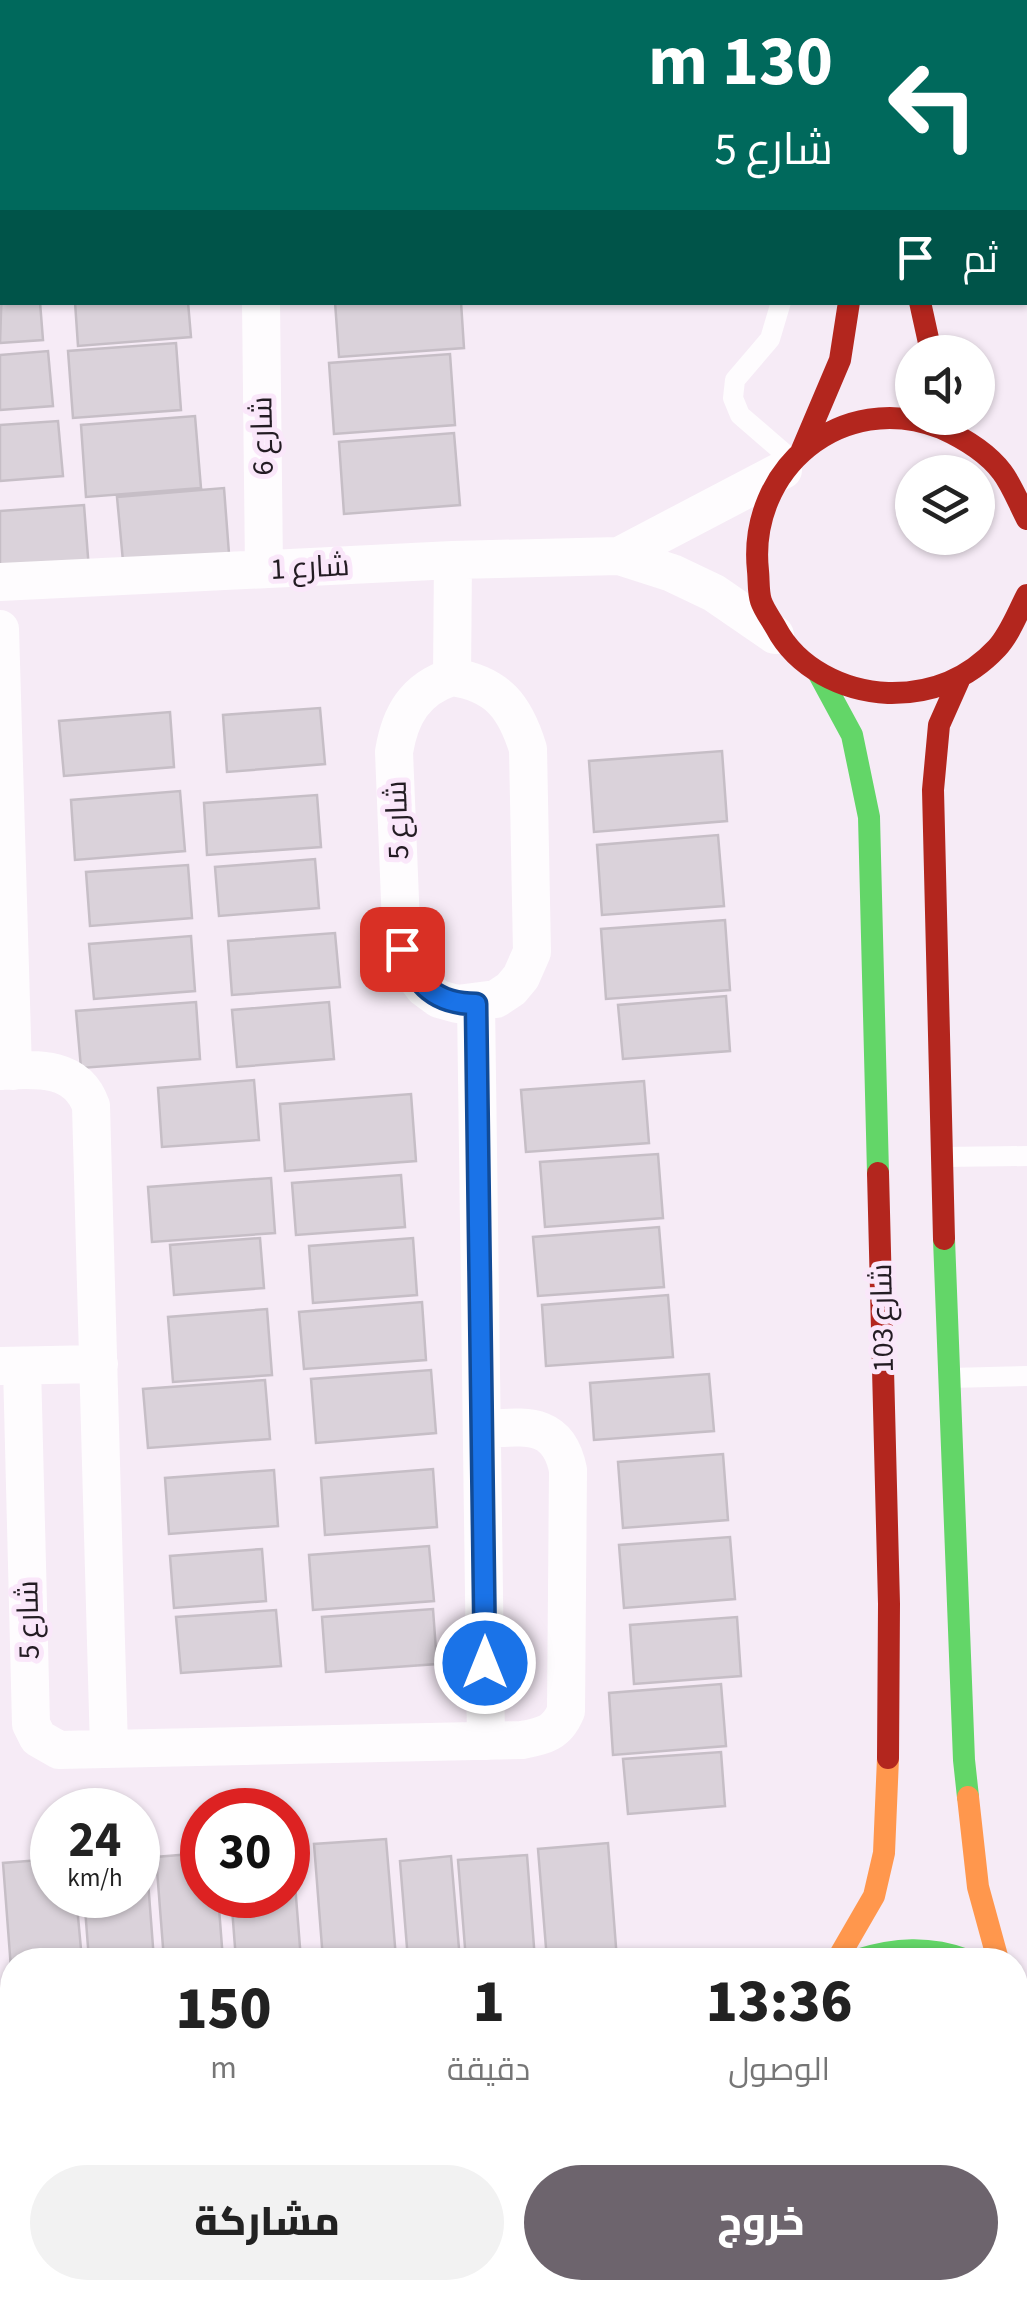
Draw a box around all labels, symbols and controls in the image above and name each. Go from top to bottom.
text: 130 m [648,12,833,112]
icon: left [868,40,998,170]
text: شارع 5 [714,118,833,182]
icon: arrive [888,230,943,285]
text: ثم [963,233,998,287]
map controls [895,335,995,555]
button: sound [895,335,995,435]
street label: شارع 6 [240,396,285,476]
button: layers [895,455,995,555]
street label: شارع 1 [269,544,351,591]
street label: شارع 5 [375,780,420,860]
pin [360,907,445,992]
icon: arrive [375,922,430,977]
street label: شارع 103 [860,1263,905,1373]
street label: شارع 5 [6,1580,51,1660]
position arrow [433,1611,537,1715]
speed limit sign: 30 [180,1788,310,1918]
text: 24 [69,1805,121,1876]
text: km/h [67,1860,123,1896]
text: 1 [473,1960,505,2045]
text: 13:36 [706,1960,853,2045]
text: 150 [175,1967,272,2052]
text: m [210,2045,237,2091]
text: دقيقة [447,2047,530,2093]
text: الوصول [728,2047,830,2093]
button: مشاركة [30,2165,504,2280]
button: خروج [524,2165,998,2280]

